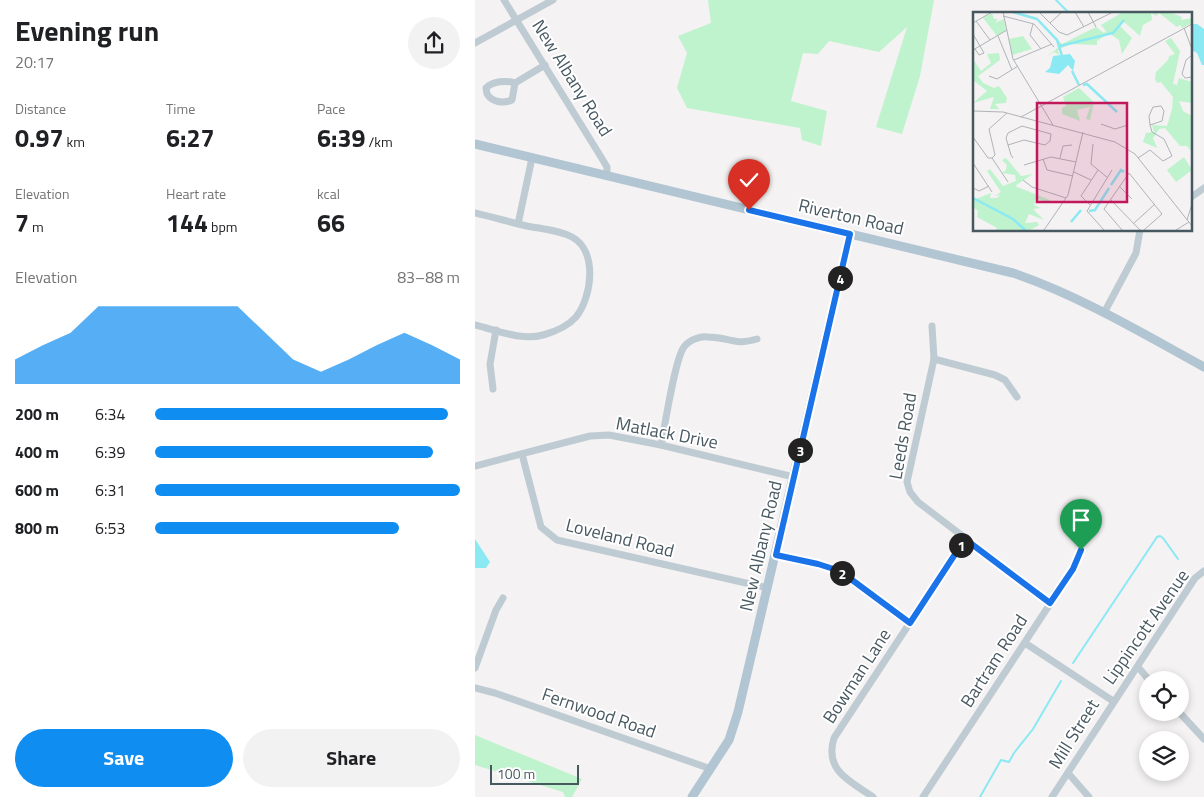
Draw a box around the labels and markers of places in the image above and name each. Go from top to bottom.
pin [728,159,770,210]
pin: 4 [827,266,853,290]
pin: 3 [787,438,813,462]
pin [1060,499,1102,550]
pin: 1 [949,532,973,558]
pin: 2 [829,560,855,586]

